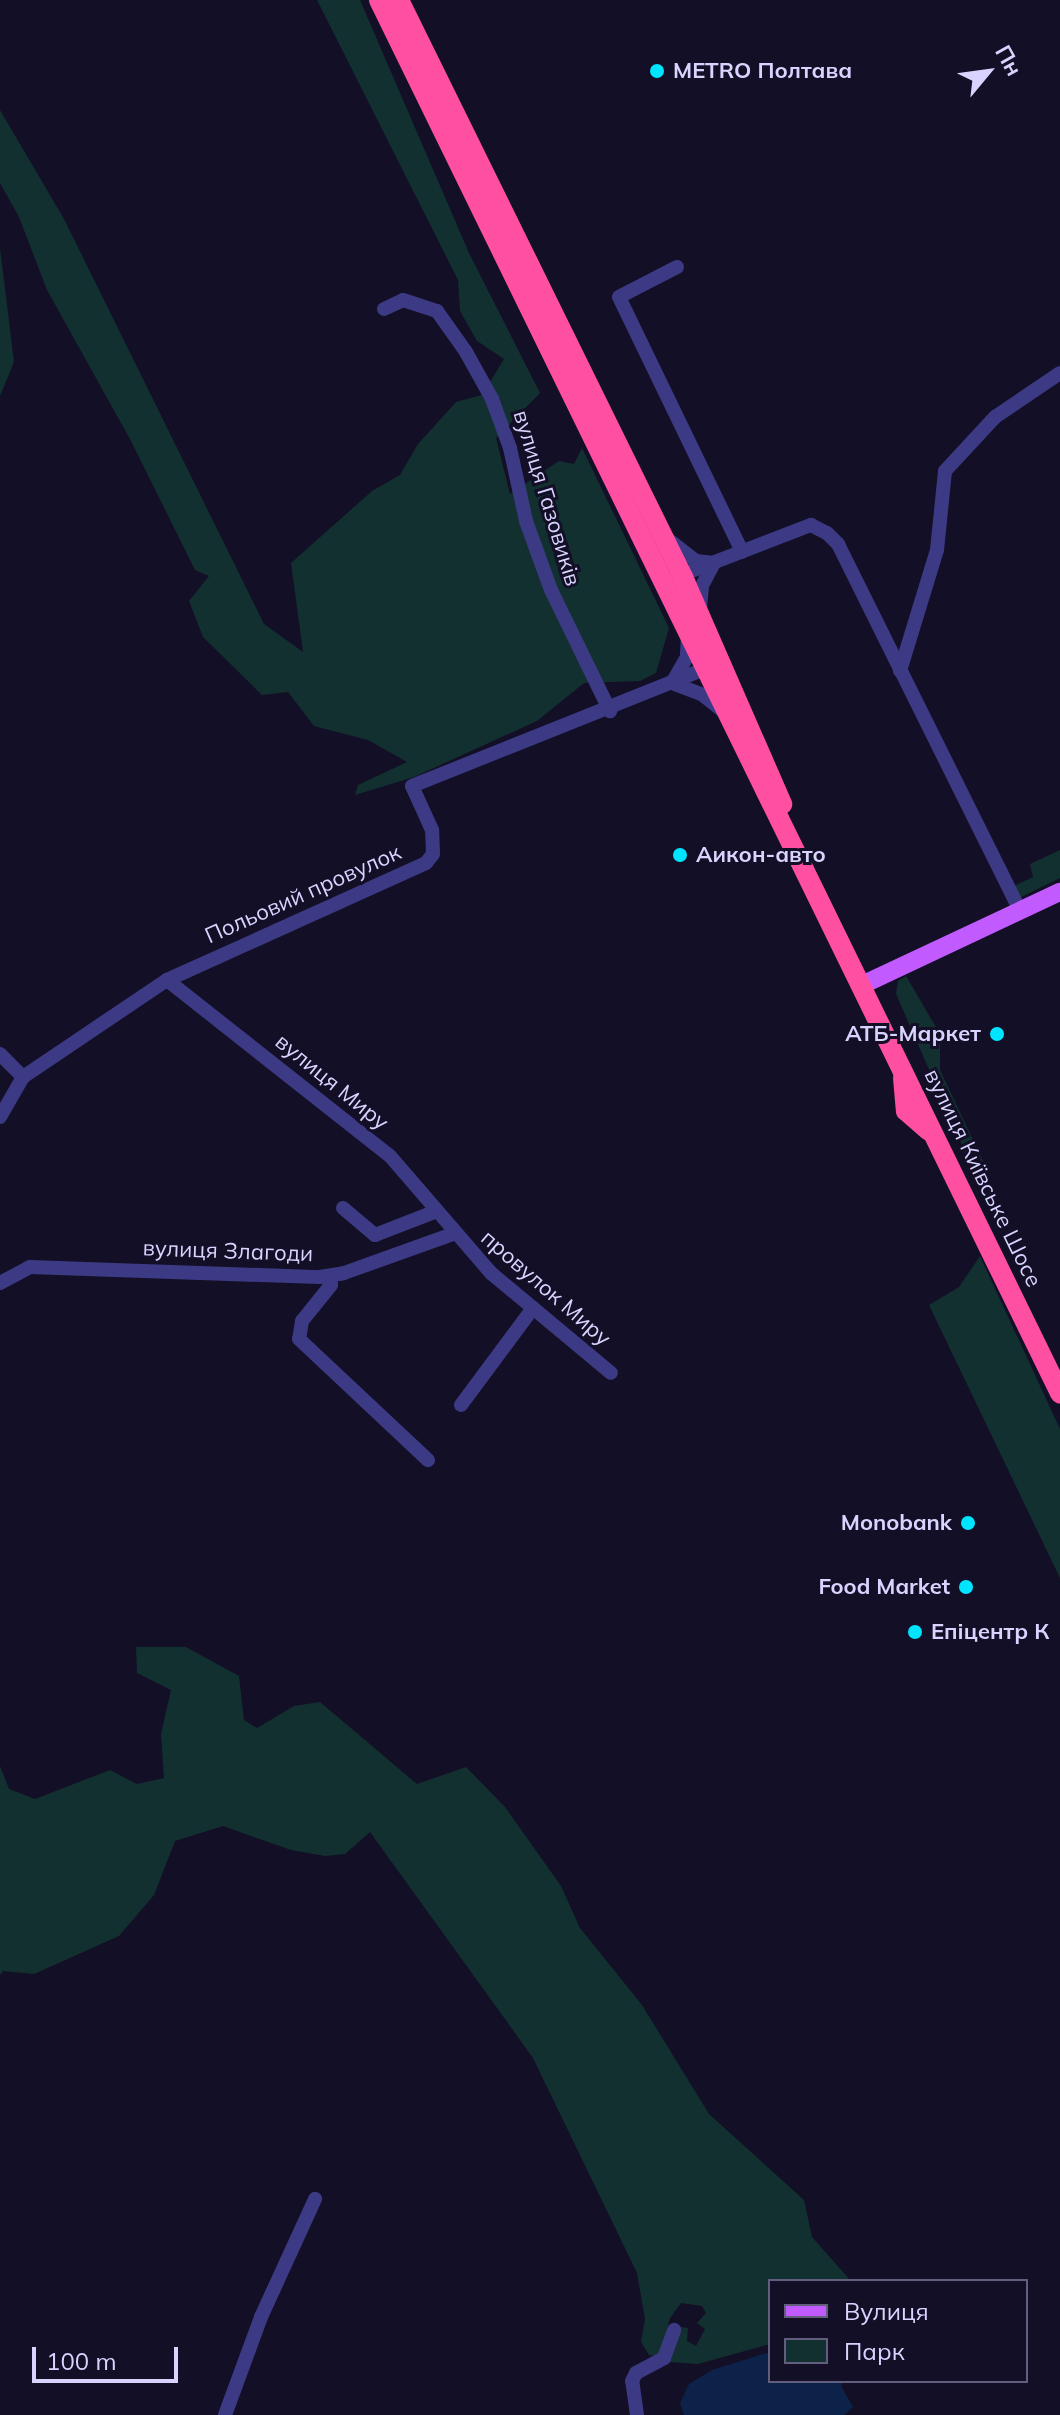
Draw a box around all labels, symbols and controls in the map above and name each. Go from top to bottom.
north arrow [948,32,1028,112]
text: Пн [989,40,1029,81]
place label: METRO Полтава [673,58,852,84]
marker: METRO Полтава [648,62,666,80]
street label: вулиця Газовиків [508,407,586,589]
street label: Польовий провулок [201,839,405,949]
place label: Аикон-авто [696,842,826,868]
marker: Аикон-авто [671,846,689,864]
place label: АТБ-Маркет [845,1021,981,1047]
marker: АТБ-Маркет [988,1025,1006,1043]
street label: вулиця Миру [270,1028,394,1136]
street label: вулиця Київське Шосе [919,1065,1047,1291]
street label: провулок Миру [476,1224,616,1352]
street label: вулиця Злагоди [142,1235,314,1267]
place label: Monobank [841,1510,952,1536]
marker: Monobank [959,1514,977,1532]
place label: Food Market [818,1574,950,1600]
marker: Food Market [957,1578,975,1596]
place label: Епіцентр К [931,1619,1049,1645]
marker: Епіцентр К [906,1623,924,1641]
legend [768,2279,1028,2383]
text: Вулиця [844,2296,929,2326]
scale bar [36,2331,182,2381]
text: Парк [844,2336,905,2366]
text: 100 m [46,2346,117,2376]

